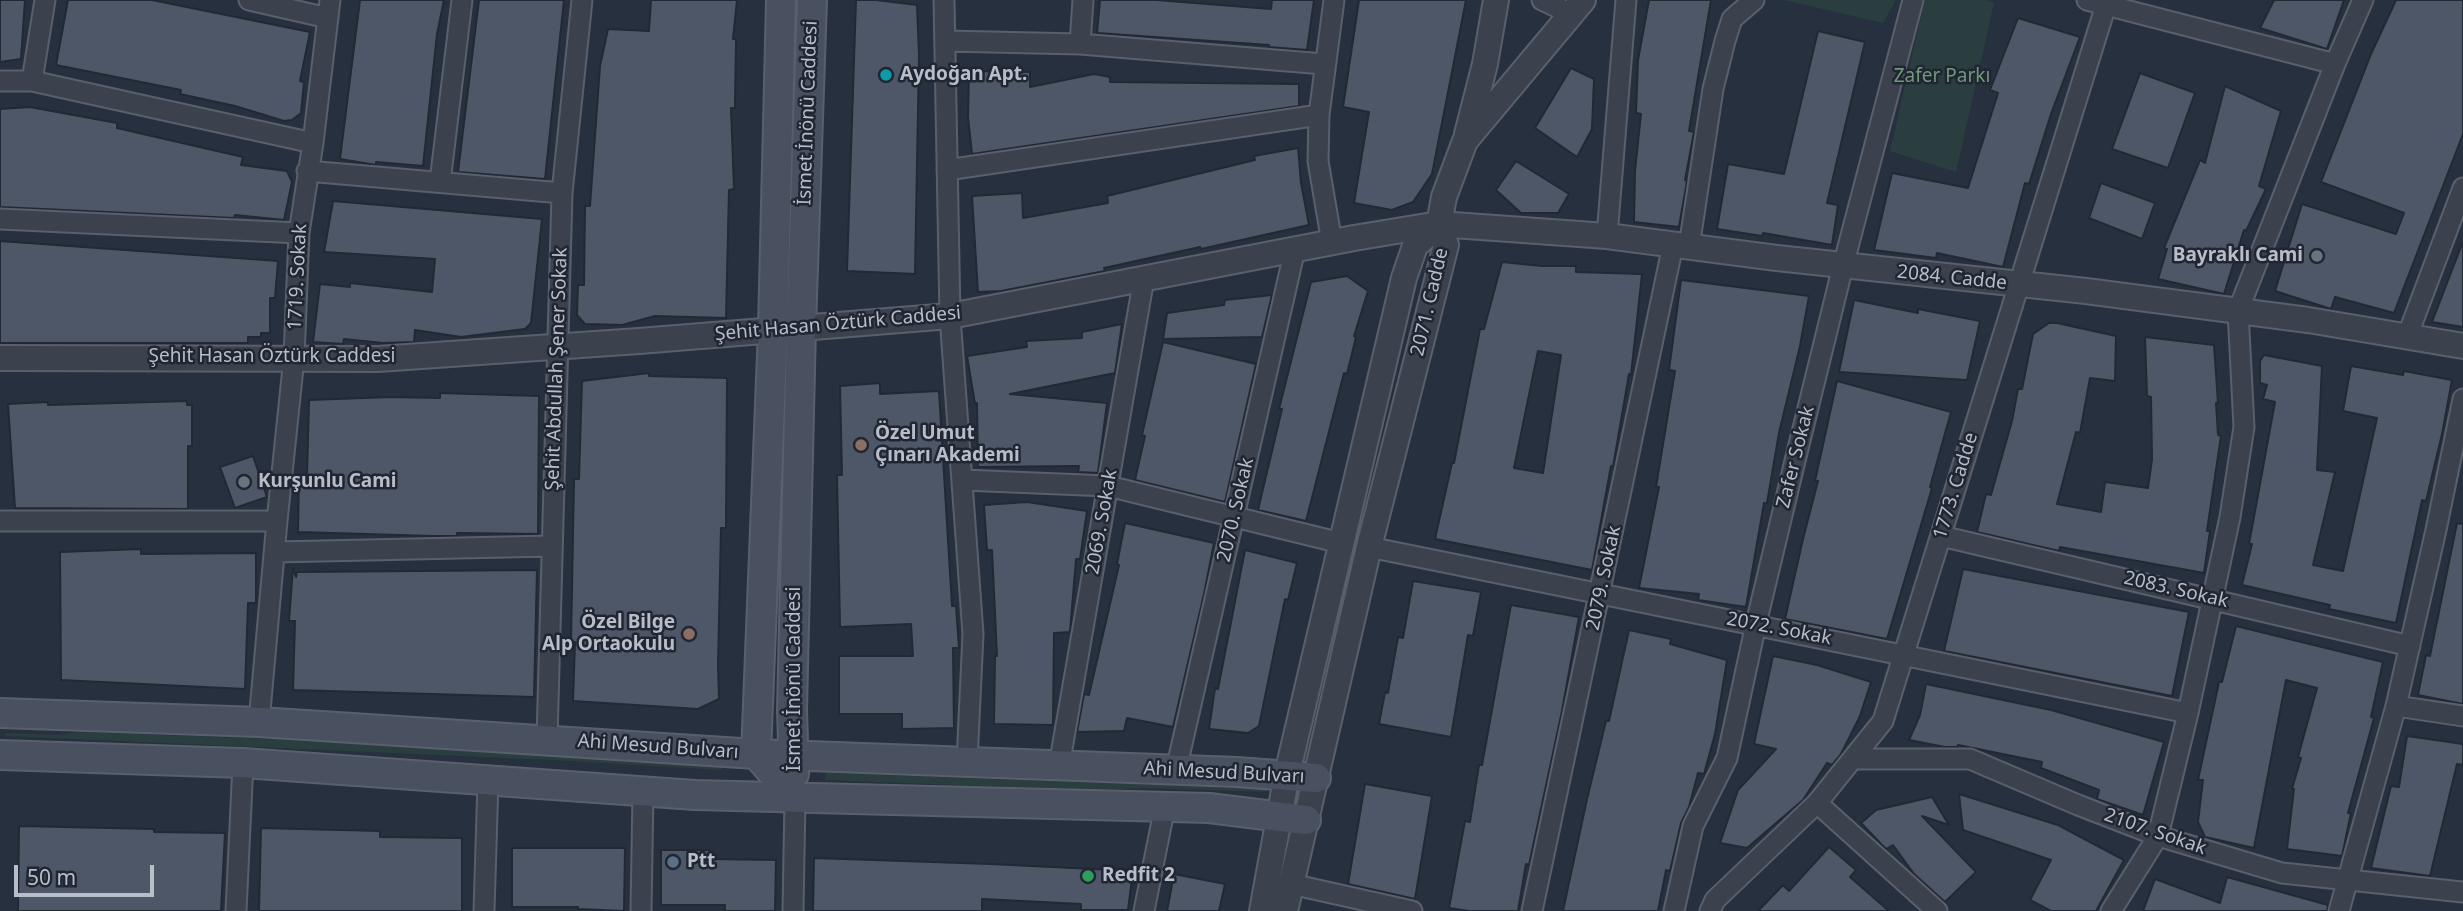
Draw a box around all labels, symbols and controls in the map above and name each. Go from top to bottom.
street label: İsmet İnönü Caddesi [793,20,823,206]
place label: Aydoğan Apt. [900,64,1027,86]
park label: Zafer Parkı [1894,66,1990,88]
marker: Aydoğan Apt. [878,67,894,83]
street label: 1719. Sokak [284,223,312,331]
place label: Bayraklı Cami [2173,245,2303,267]
street label: 2071. Cadde [1406,246,1454,358]
street label: Şehit Abdullah Şener Sokak [541,247,573,491]
marker: Bayraklı Cami [2309,248,2325,264]
street label: 2084. Cadde [1896,261,2008,295]
street label: Şehit Hasan Öztürk Caddesi [714,302,962,346]
street label: Şehit Hasan Öztürk Caddesi [149,346,395,368]
street label: Zafer Sokak [1772,404,1820,510]
place label: Özel Umut Çınarı Akademi [875,423,1020,467]
street label: 1773. Cadde [1929,430,1983,542]
marker: Özel Umut Çınarı Akademi [853,437,869,453]
street label: 2070. Sokak [1213,456,1259,564]
street label: 2069. Sokak [1082,468,1122,576]
place label: Kurşunlu Cami [258,471,396,493]
marker: Kurşunlu Cami [236,474,252,490]
street label: 2079. Sokak [1582,524,1626,632]
street label: 2083. Sokak [2122,567,2230,613]
street label: İsmet İnönü Caddesi [784,587,806,771]
street label: 2072. Sokak [1725,608,1833,650]
place label: Özel Bilge Alp Ortaokulu [542,612,675,656]
marker: Özel Bilge Alp Ortaokulu [681,626,697,642]
street label: Ahi Mesud Bulvarı [577,730,739,764]
street label: Ahi Mesud Bulvarı [1143,757,1305,789]
street label: 2107. Sokak [2101,804,2209,860]
place label: Ptt [687,851,715,873]
scale bar [18,852,158,896]
marker: Ptt [665,854,681,870]
text: 50 m [27,863,76,891]
place label: Redfit 2 [1102,865,1175,887]
marker: Redfit 2 [1080,868,1096,884]

